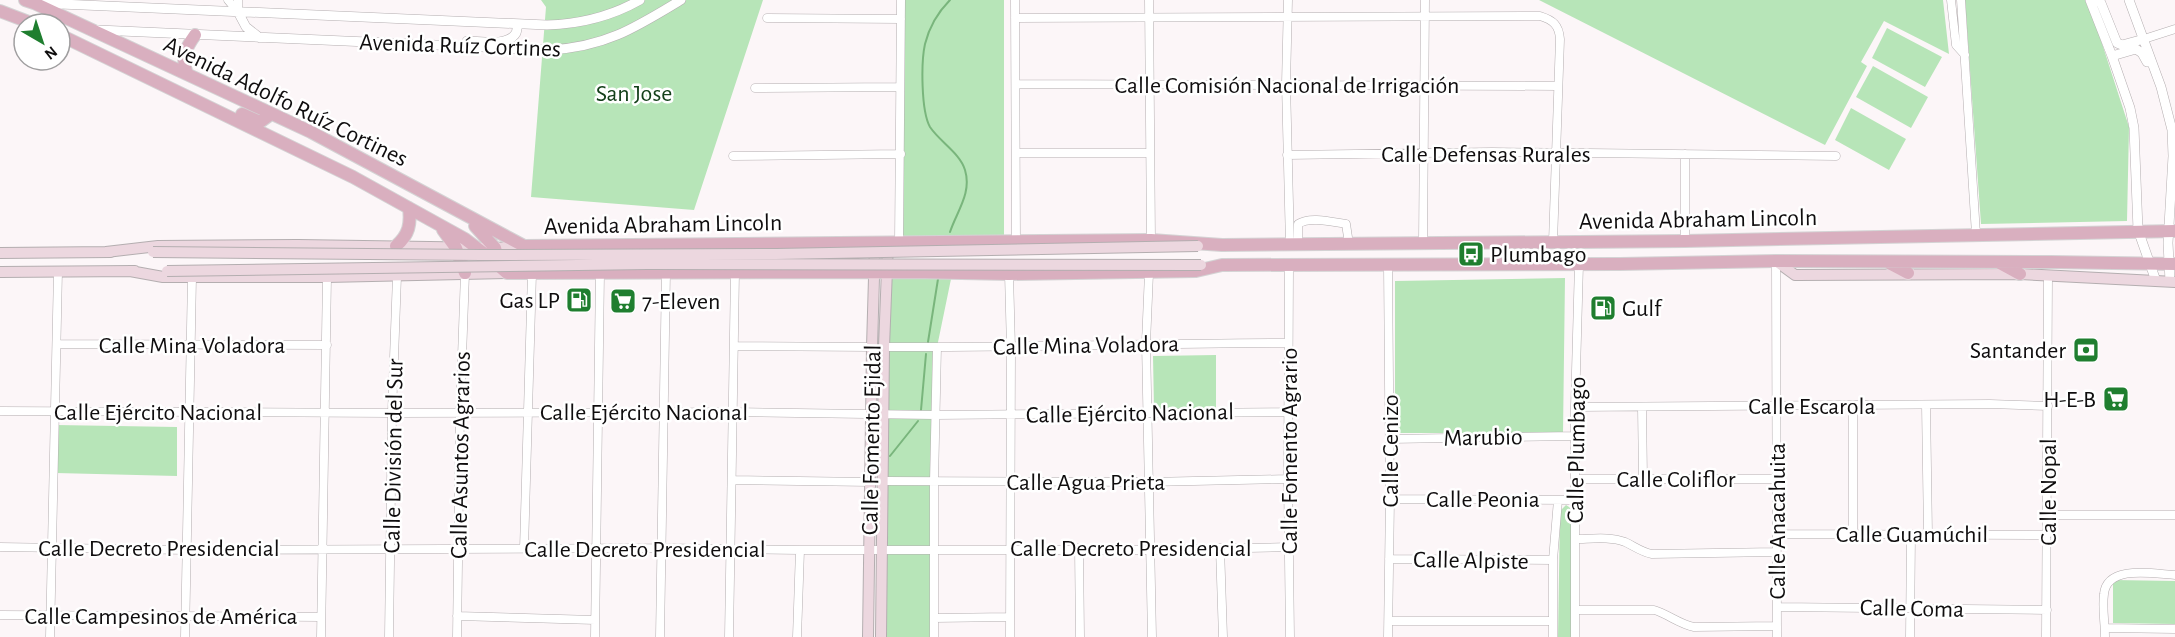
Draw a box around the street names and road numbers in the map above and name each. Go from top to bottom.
street label: Avenida Ruíz Cortines [359,30,561,62]
street label: Avenida Adolfo Ruíz Cortines [160,32,411,171]
street label: Calle Comisión Nacional de Irrigación [1115,74,1459,98]
street label: Calle Defensas Rurales [1381,143,1591,167]
street label: Avenida Abraham Lincoln [1579,206,1817,234]
street label: Avenida Abraham Lincoln [544,211,782,239]
street label: Calle Mina Voladora [993,332,1179,360]
street label: Calle Mina Voladora [99,334,285,358]
street label: Calle Fomento Ejidal [858,345,886,535]
street label: Calle Fomento Agrario [1278,348,1302,554]
street label: Calle Asuntos Agrarios [447,351,475,559]
street label: Calle División del Sur [380,358,408,554]
street label: Calle Plumbago [1564,376,1590,524]
street label: Calle Cenizo [1379,394,1403,508]
street label: Calle Escarola [1748,395,1876,419]
street label: Calle Ejército Nacional [1026,400,1234,428]
street label: Calle Ejército Nacional [54,401,262,425]
street label: Calle Ejército Nacional [540,401,748,425]
street label: Marubio [1443,425,1523,451]
street label: Calle Nopal [2037,438,2061,546]
street label: Calle Anacahuita [1766,443,1790,599]
street label: Calle Coliflor [1617,468,1736,492]
street label: Calle Agua Prieta [1007,471,1165,495]
street label: Calle Peonia [1426,488,1540,512]
street label: Calle Guamúchil [1836,523,1988,547]
street label: Calle Decreto Presidencial [38,537,280,561]
street label: Calle Decreto Presidencial [1010,537,1252,561]
street label: Calle Decreto Presidencial [524,538,766,562]
street label: Calle Alpiste [1413,548,1529,574]
street label: Calle Coma [1860,596,1964,622]
street label: Calle Campesinos de América [25,605,297,629]

